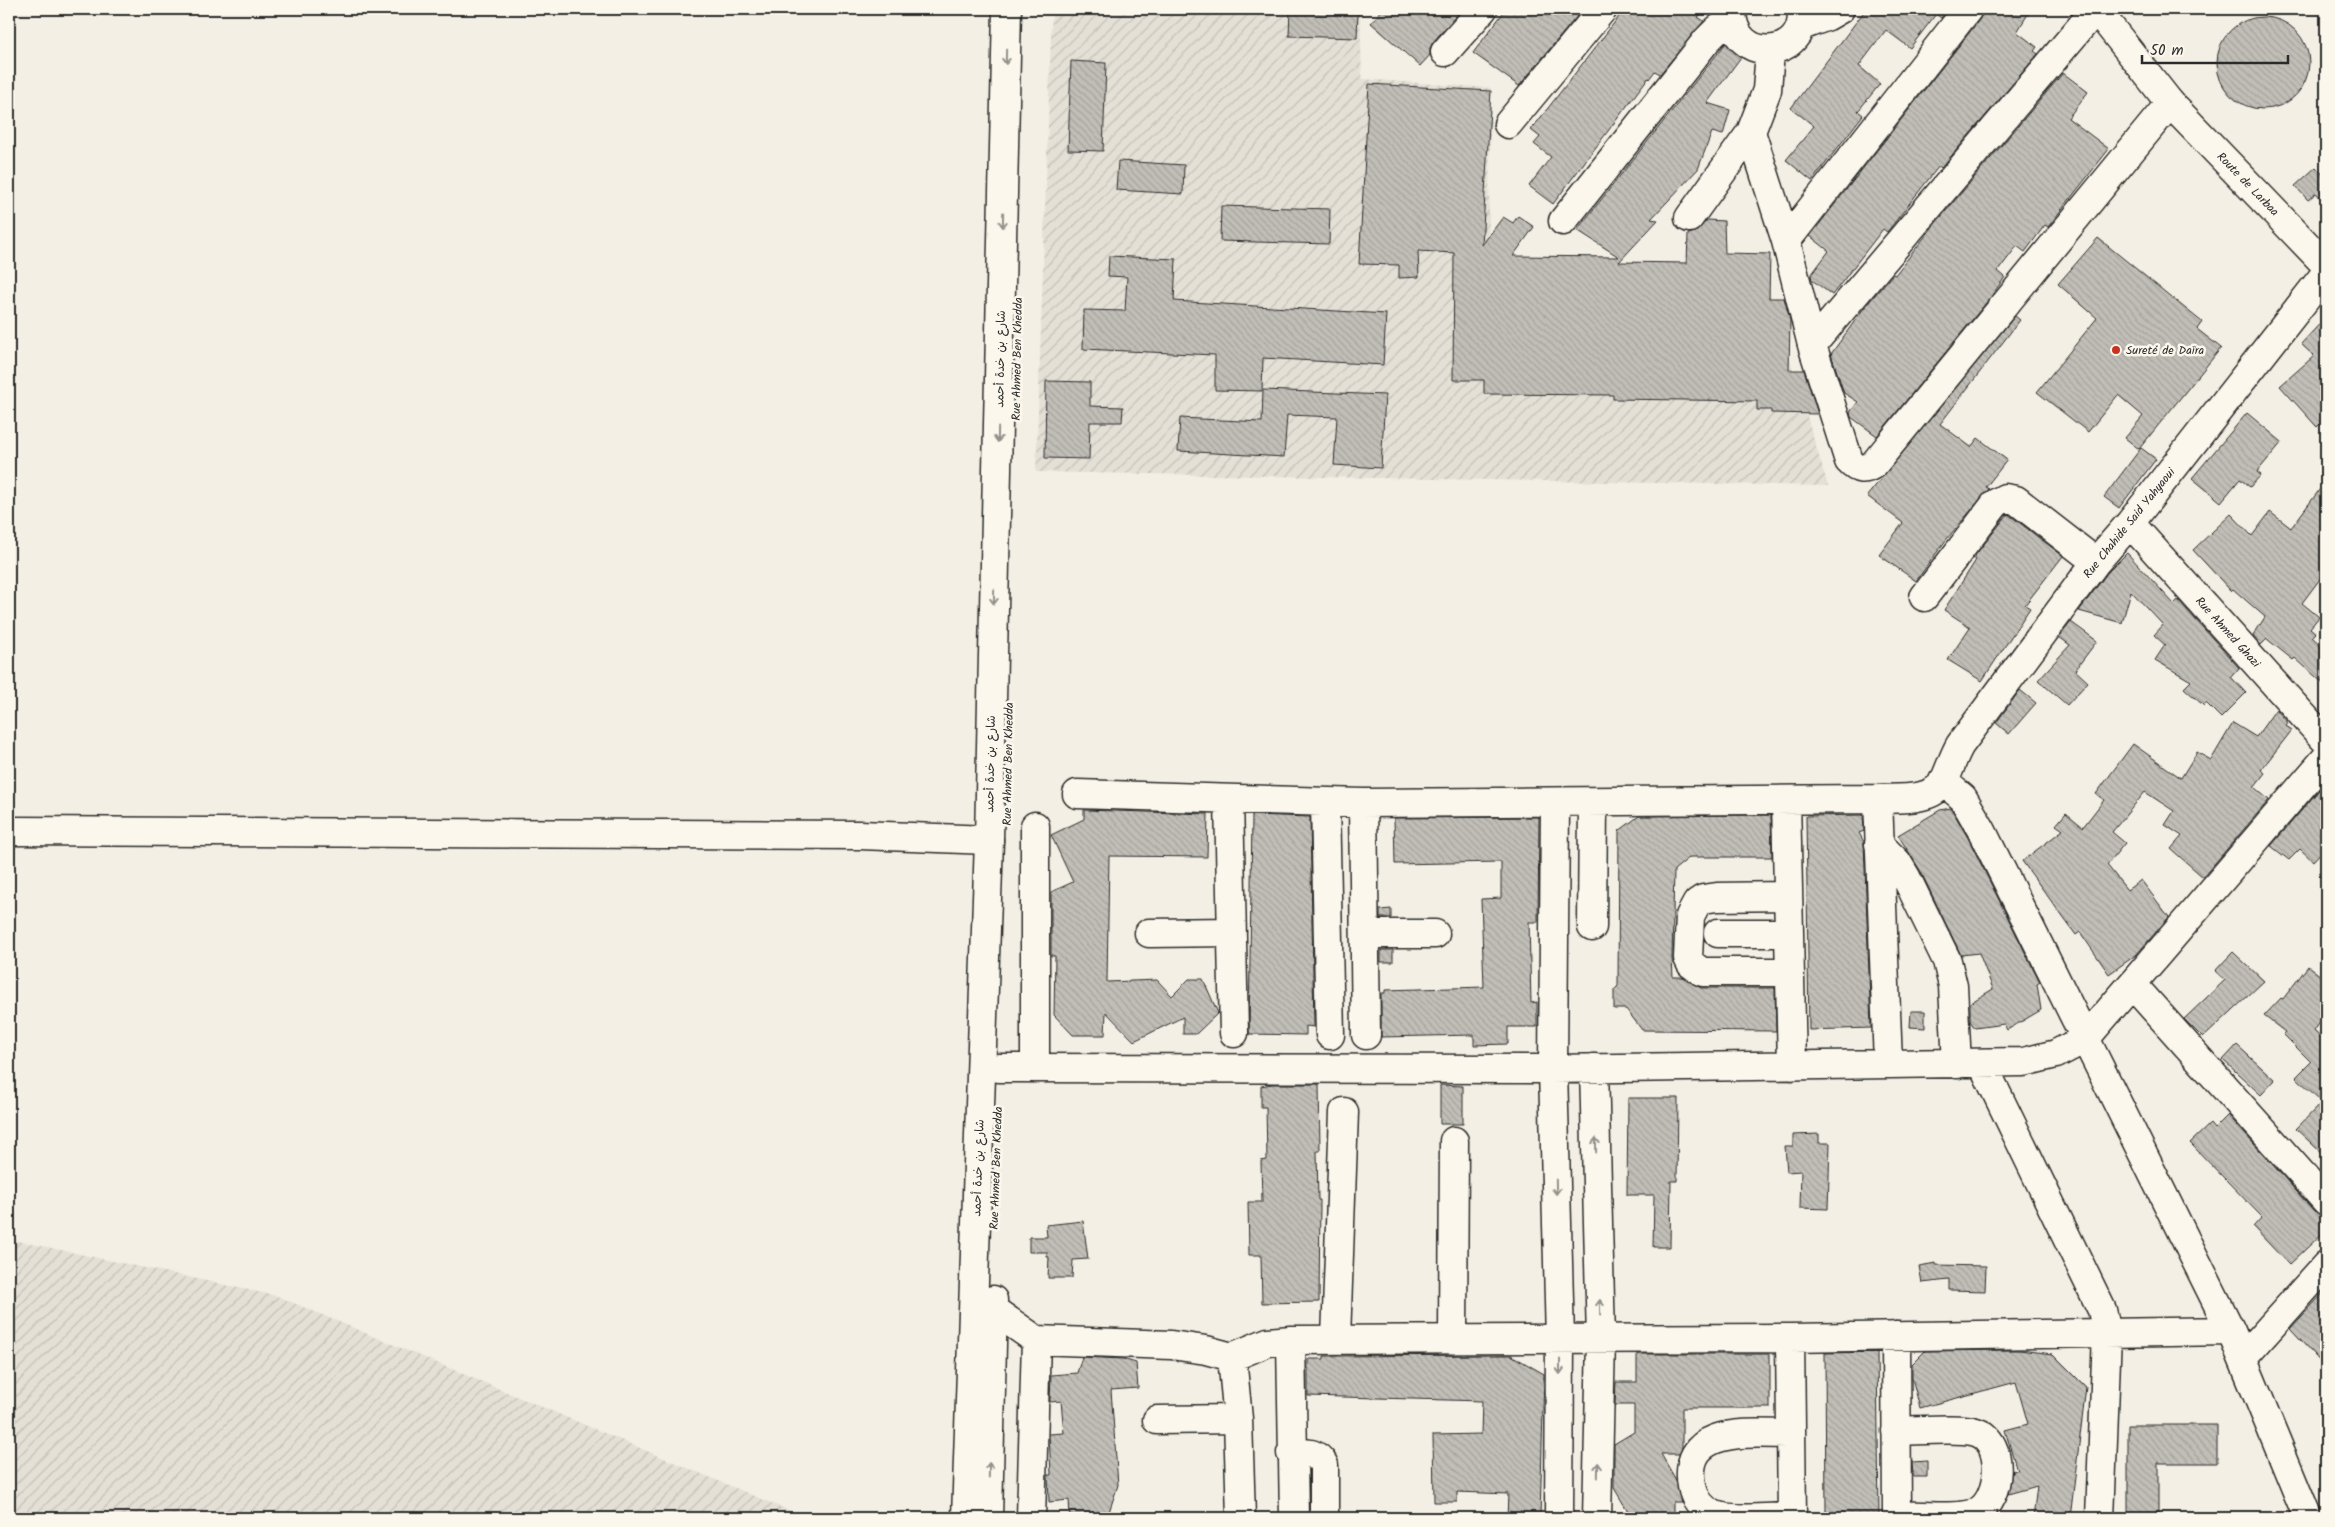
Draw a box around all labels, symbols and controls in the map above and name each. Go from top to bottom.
scale bar [2142,32,2289,64]
text: 50 m [2150,39,2184,63]
one-way arrow [1001,49,1011,65]
street label: Route de Larbaa [2212,148,2284,221]
one-way arrow [998,212,1008,228]
street label: Rue Ahmed Ben Khedda [1007,297,1028,421]
street label: شارع بن خدة أحمد [990,310,1011,408]
place label: Sureté de Daïra [2126,341,2205,360]
marker: Sureté de Daïra [2110,344,2122,356]
one-way arrow [993,426,1003,443]
street label: Rue Chahide Said Yahyaoui [2079,463,2181,583]
one-way arrow [989,589,999,605]
street label: Rue Ahmed Ghazi [2190,593,2266,673]
street label: Rue Ahmed Ben Khedda [998,702,1019,826]
street label: شارع بن خدة أحمد [980,715,1001,813]
street label: Rue Ahmed Ben Khedda [985,1106,1008,1230]
street label: شارع بن خدة أحمد [967,1119,990,1217]
one-way arrow [1591,1137,1601,1153]
one-way arrow [1551,1179,1561,1195]
one-way arrow [1595,1299,1605,1316]
one-way arrow [1555,1359,1565,1375]
one-way arrow [984,1462,994,1478]
one-way arrow [1593,1462,1603,1478]

